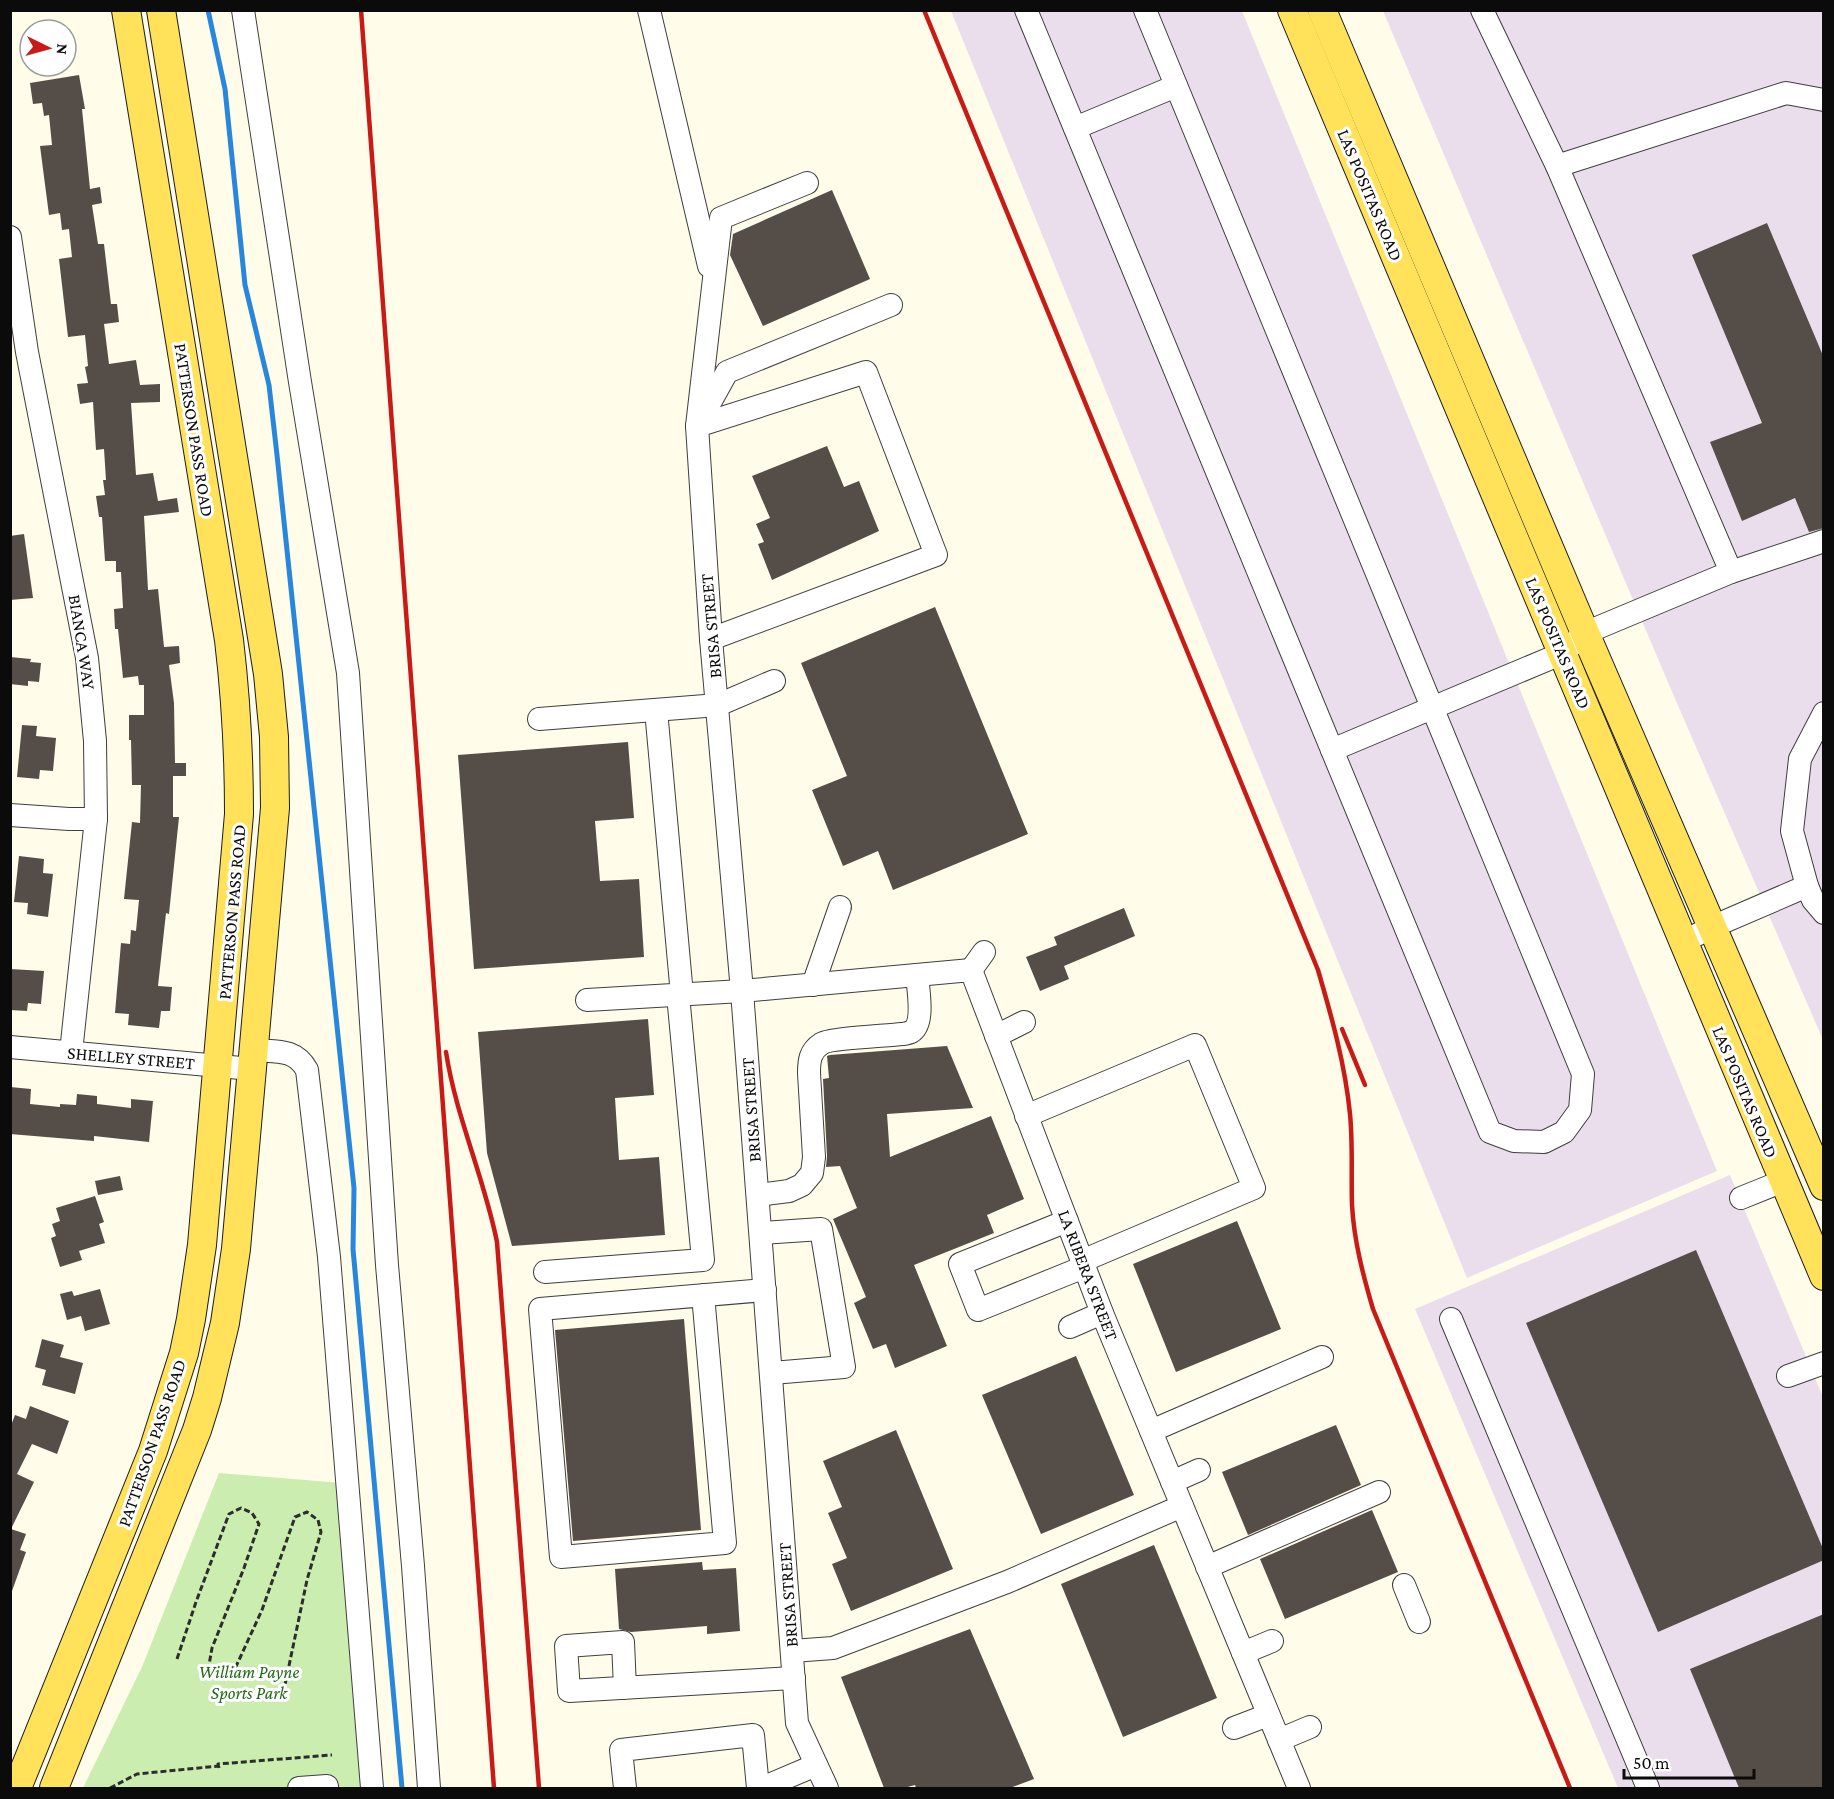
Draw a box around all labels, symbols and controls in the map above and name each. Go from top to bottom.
north arrow [18,18,78,78]
text: N [53,43,71,56]
street label: LAS POSITAS ROAD [1333,126,1407,264]
street label: PATTERSON PASS ROAD [170,342,218,518]
street label: BRISA STREET [696,573,726,679]
street label: LAS POSITAS ROAD [1521,574,1595,712]
street label: BIANCA WAY [65,593,99,692]
street label: PATTERSON PASS ROAD [214,824,250,1000]
street label: LAS POSITAS ROAD [1708,1023,1782,1161]
street label: SHELLEY STREET [66,1042,196,1074]
street label: BRISA STREET [737,1057,765,1163]
street label: LA RIBERA STREET [1054,1207,1122,1343]
street label: PATTERSON PASS ROAD [114,1357,190,1529]
street label: BRISA STREET [774,1542,802,1648]
park label: William Payne Sports Park [199,1662,299,1703]
scale bar [1624,1742,1754,1780]
text: 50 m [1633,1753,1670,1773]

